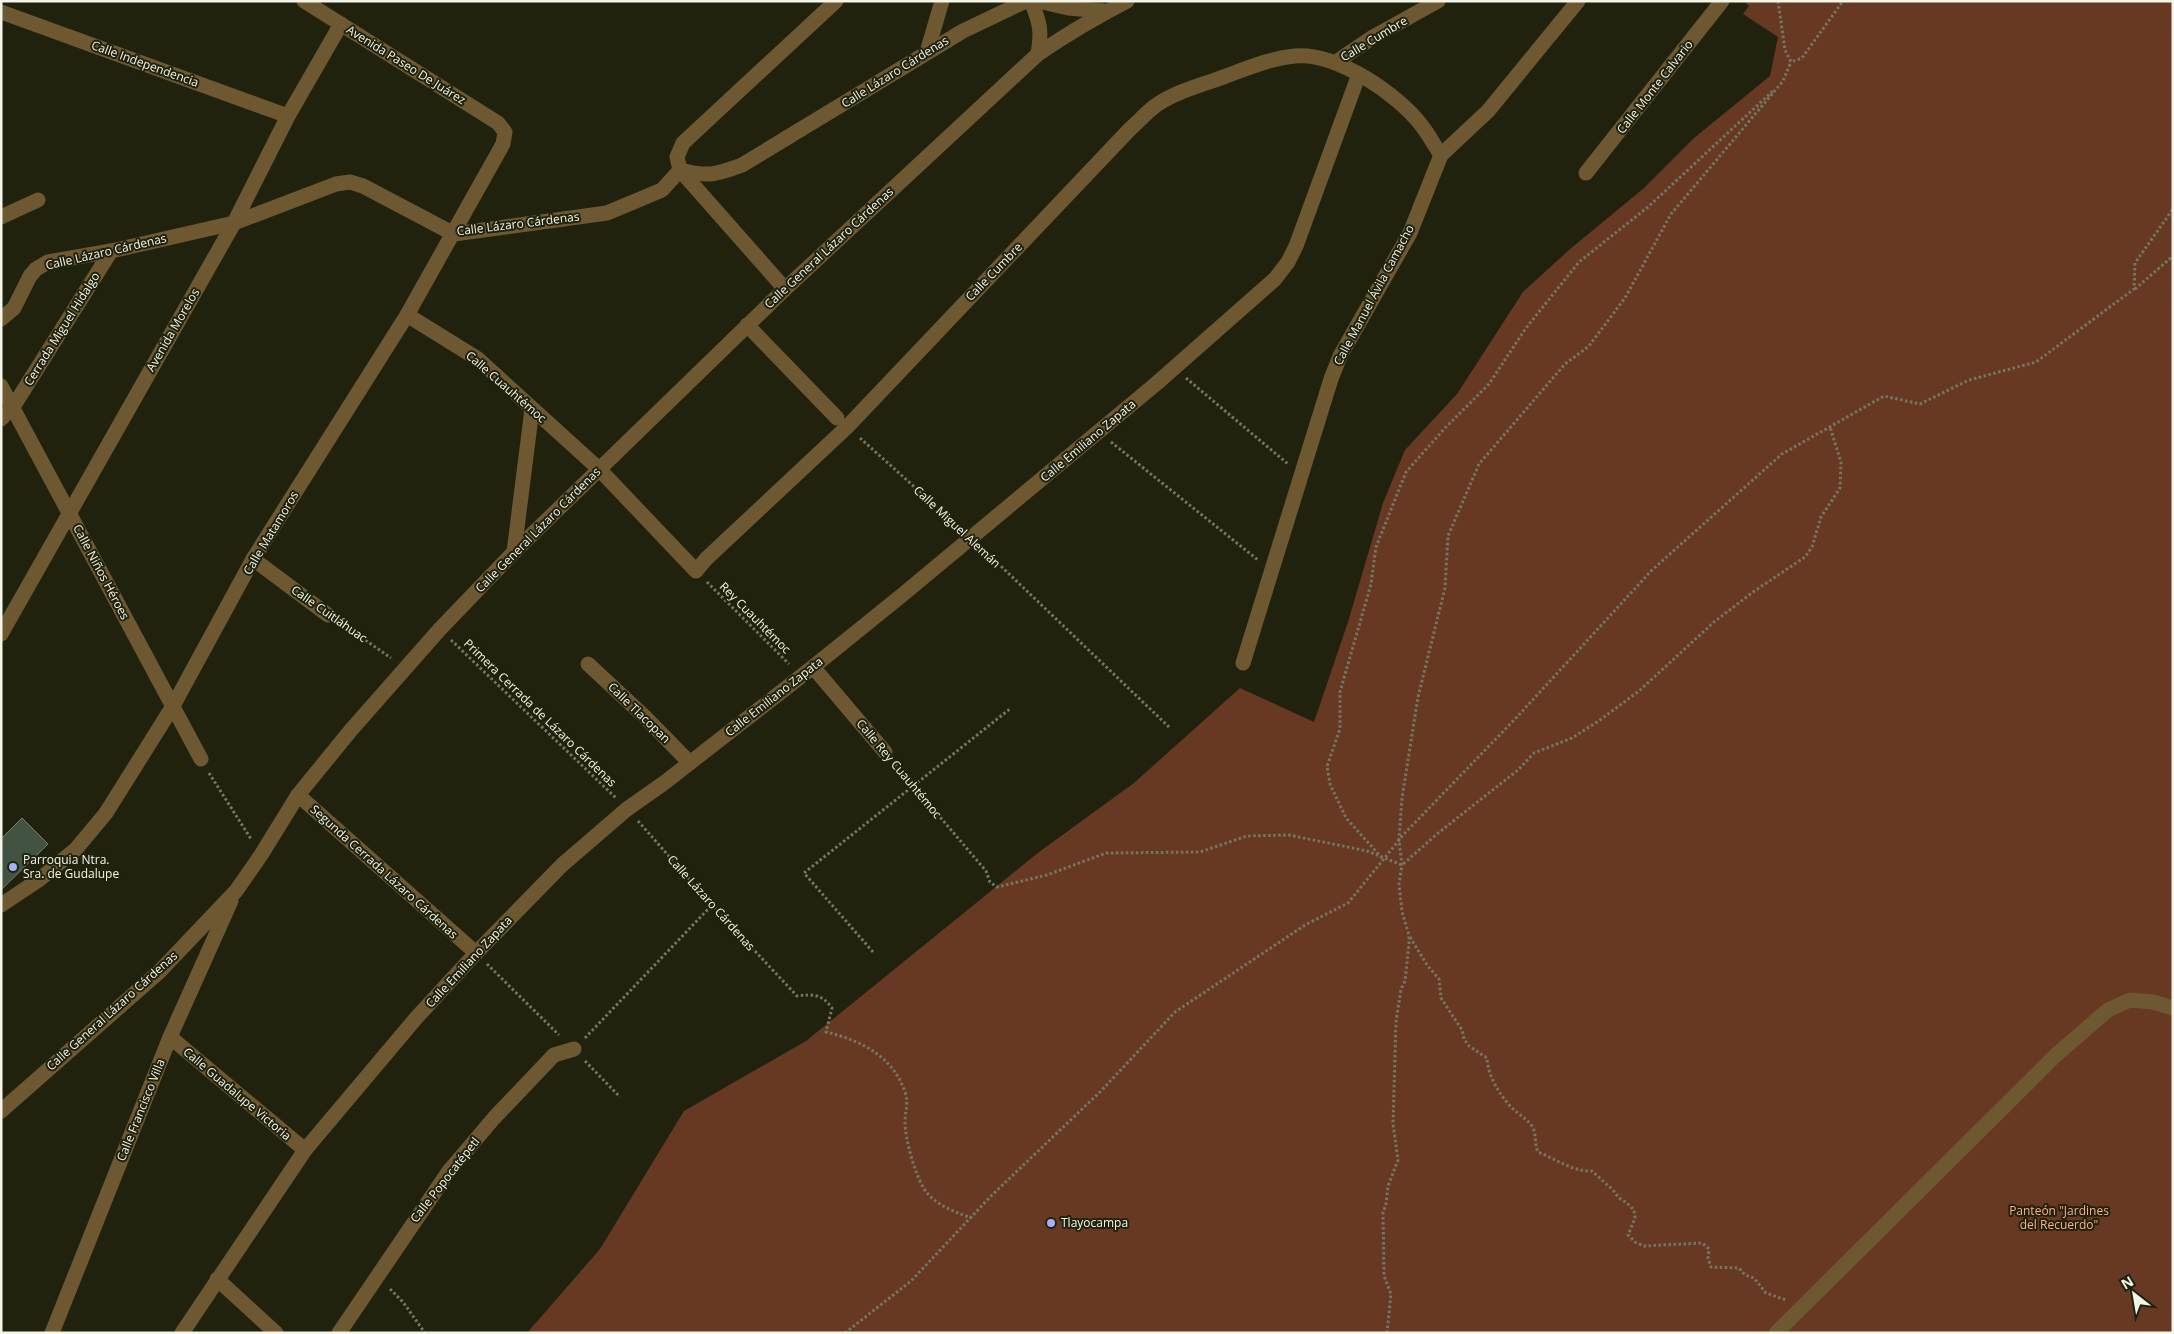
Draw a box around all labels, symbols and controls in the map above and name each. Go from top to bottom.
street label: Calle Cumbre [1337,12,1411,65]
street label: Avenida Paseo De Juárez [343,21,469,108]
street label: Calle Lázaro Cárdenas [838,31,952,112]
street label: Calle Independencia [89,36,201,91]
street label: Calle Monte Calvario [1613,36,1697,137]
street label: Calle General Lázaro Cárdenas [760,183,897,312]
street label: Calle Lázaro Cárdenas [456,208,581,239]
street label: Calle Manuel Ávila Camacho [1329,221,1418,368]
street label: Calle Lázaro Cárdenas [44,229,168,274]
street label: Calle Cumbre [961,239,1026,305]
street label: Cerrada Miguel Hidalgo [20,269,104,389]
street label: Avenida Morelos [142,285,203,374]
street label: Calle Cuauhtémoc [462,347,550,427]
street label: Calle Emiliano Zapata [1036,396,1139,486]
street label: Calle General Lázaro Cárdenas [471,463,604,596]
street label: Calle Miguel Alemán [910,482,1005,571]
street label: Calle Matamoros [239,488,302,578]
street label: Calle Niños Héroes [69,521,134,623]
street label: Rey Cuauhtémoc [716,578,795,657]
street label: Calle Cuitláhuac [288,581,371,646]
street label: Primera Cerrada de Lázaro Cárdenas [460,635,621,791]
street label: Calle Emiliano Zapata [721,653,826,740]
street label: Calle Tlacopan [604,678,674,747]
street label: Calle Rey Cuauhtémoc [853,715,946,822]
street label: Segunda Cerrada Lázaro Cárdenas [307,801,462,943]
place label: Parroquia Ntra. Sra. de Gudalupe [23,851,119,882]
street label: Calle Lázaro Cárdenas [664,851,759,954]
marker: Parroquia Ntra. Sra. de Gudalupe [7,861,19,873]
street label: Calle Emiliano Zapata [422,912,516,1011]
street label: Calle General Lázaro Cárdenas [42,947,181,1074]
street label: Calle Guadalupe Victoria [180,1043,295,1144]
street label: Calle Francisco Villa [112,1056,169,1163]
street label: Calle Popocatépetl [406,1133,483,1226]
park label: Panteón "Jardines del Recuerdo" [2009,1202,2109,1233]
place label: Tlayocampa [1061,1214,1128,1231]
marker: Tlayocampa [1045,1217,1057,1229]
north arrow [2109,1269,2159,1319]
text: N [2117,1271,2137,1294]

